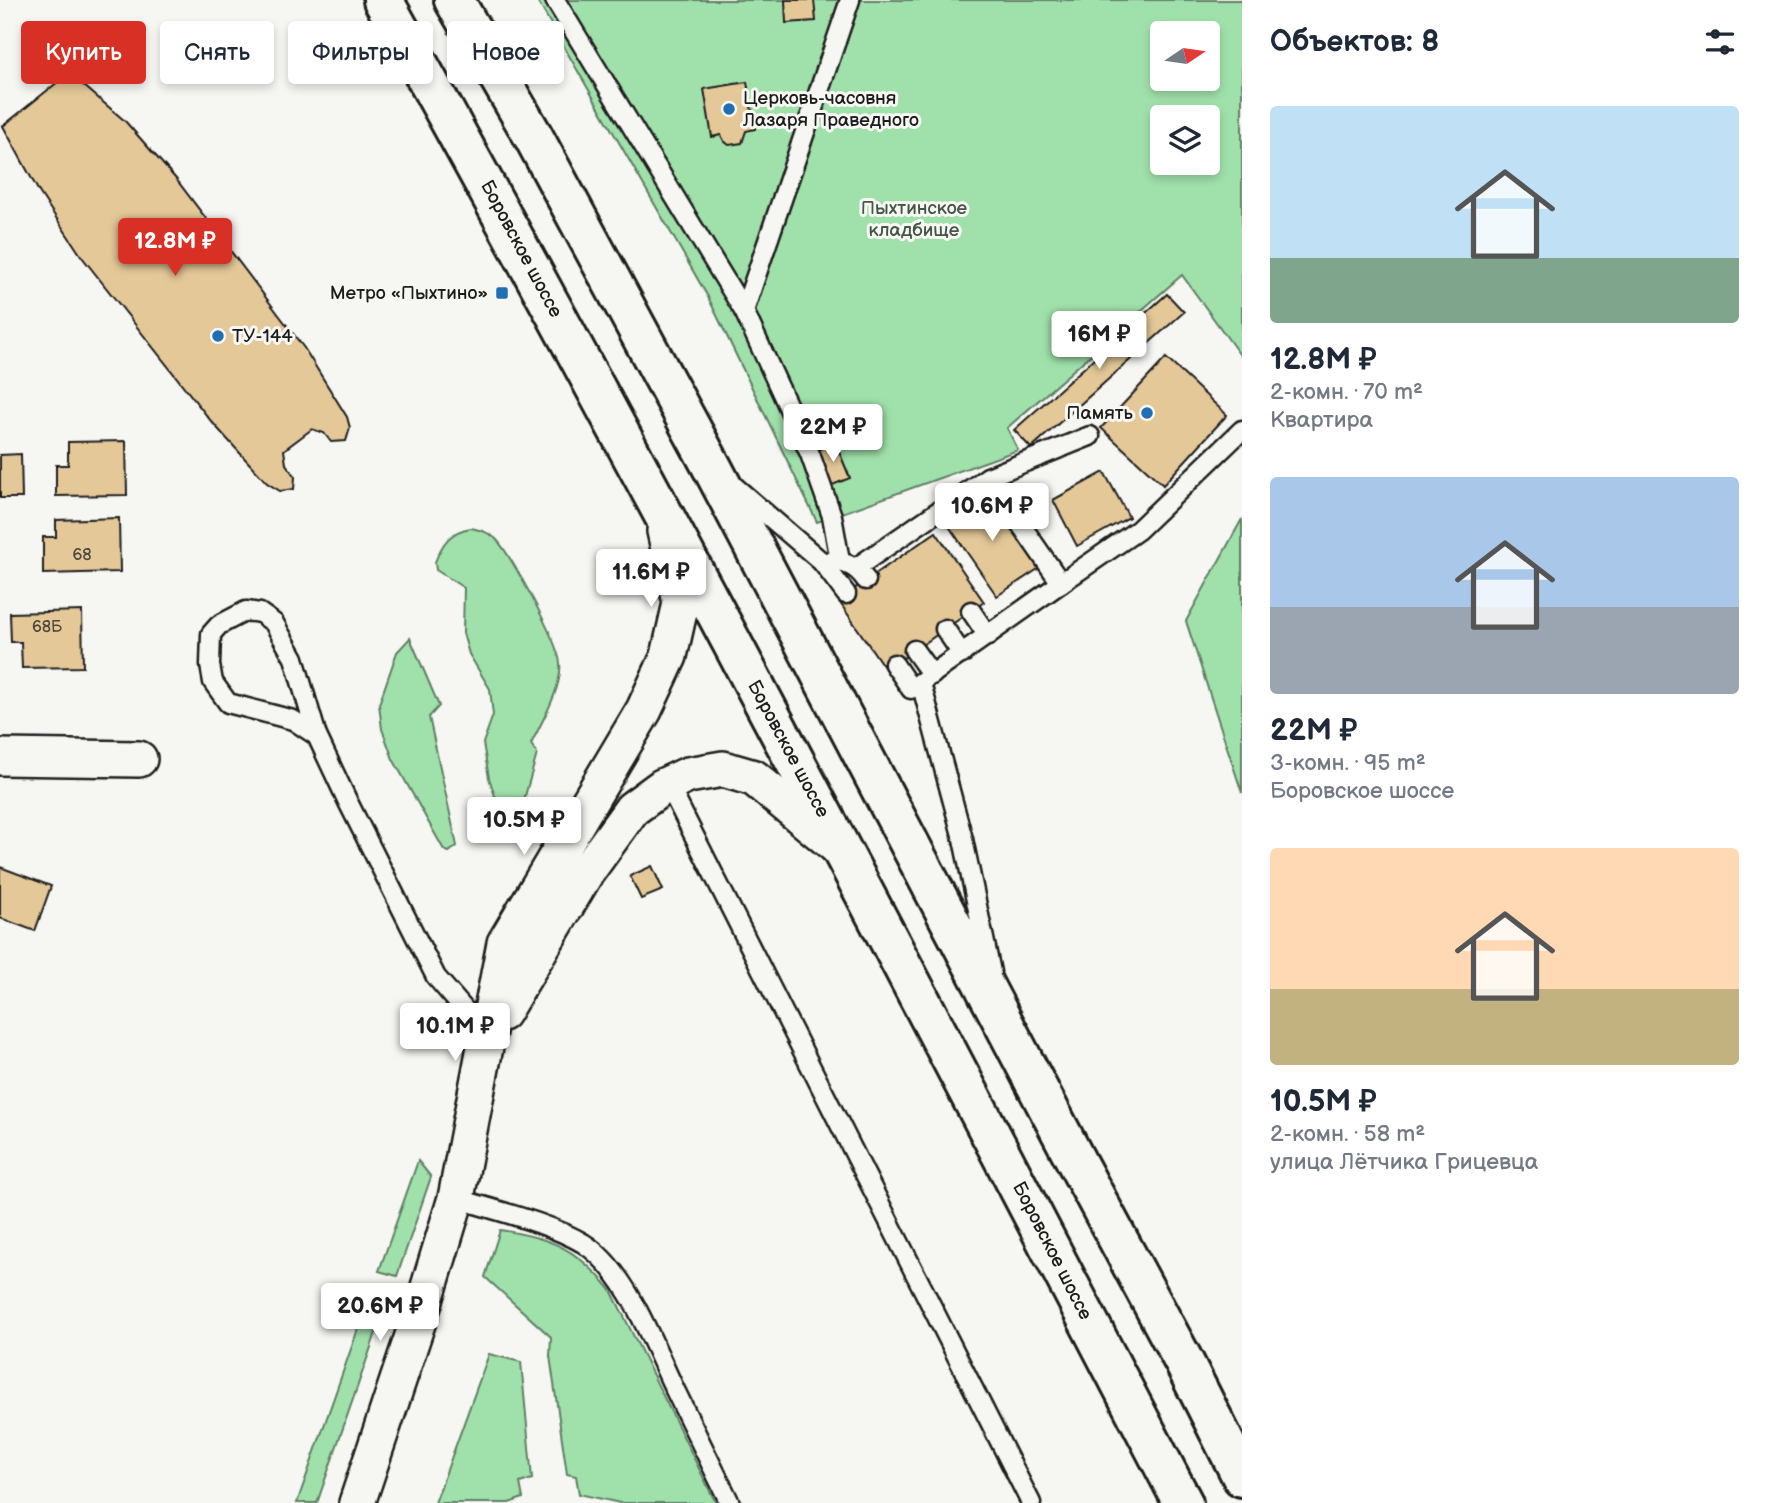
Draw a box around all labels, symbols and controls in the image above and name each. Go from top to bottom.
chip: Купить [21,21,146,84]
chip: Снять [160,21,274,84]
chip: Фильтры [288,21,433,84]
chip: Новое [447,21,564,84]
north arrow [1150,21,1220,91]
map controls [1150,21,1220,175]
icon: filters [1701,23,1739,61]
text: Объектов: 8 [1270,24,1439,60]
place label: Церковь-часовня Лазаря Праведного [742,87,919,132]
marker: Церковь-часовня Лазаря Праведного [721,101,737,117]
button: layers [1150,105,1220,175]
icon: home [1442,151,1568,277]
street label: Боровское шоссе [475,176,567,322]
park label: Пыхтинское кладбище [861,197,968,242]
pin: 12.8M ₽ [110,218,240,278]
text: 12.8M ₽ [134,227,216,255]
place label: Метро «Пыхтино» [330,282,488,305]
marker: Метро «Пыхтино» [494,285,510,301]
pin: 16M ₽ [1050,312,1148,371]
text: 16M ₽ [1067,320,1131,348]
place label: ТУ-144 [232,325,293,348]
marker: ТУ-144 [210,328,226,344]
text: 12.8M ₽ [1270,342,1377,378]
text: 2-комн. · 70 m² [1270,378,1423,406]
place label: Память [1066,402,1134,425]
pin: 22M ₽ [784,405,882,464]
marker: Память [1139,405,1155,421]
text: Квартира [1270,406,1373,434]
text: 22M ₽ [800,413,866,441]
pin: 10.6M ₽ [927,484,1057,543]
text: 10.6M ₽ [951,492,1033,520]
icon: home [1442,522,1568,648]
house number: 68 [72,546,92,565]
pin: 11.6M ₽ [586,550,716,609]
text: 11.6M ₽ [612,558,690,586]
house number: 68Б [32,618,63,637]
street label: Боровское шоссе [742,676,834,822]
text: 22M ₽ [1270,713,1357,749]
text: 3-комн. · 95 m² [1270,749,1426,777]
text: Боровское шоссе [1270,777,1454,805]
pin: 10.5M ₽ [459,798,589,857]
text: 10.5M ₽ [483,806,565,834]
icon: home [1442,893,1568,1019]
pin: 10.1M ₽ [390,1004,520,1063]
text: 10.1M ₽ [416,1012,494,1040]
text: 10.5M ₽ [1270,1084,1377,1120]
text: 2-комн. · 58 m² [1270,1120,1425,1148]
text: улица Лётчика Грицевца [1270,1148,1538,1176]
street label: Боровское шоссе [1007,1178,1097,1324]
pin: 20.6M ₽ [315,1284,445,1343]
text: 20.6M ₽ [337,1292,423,1320]

